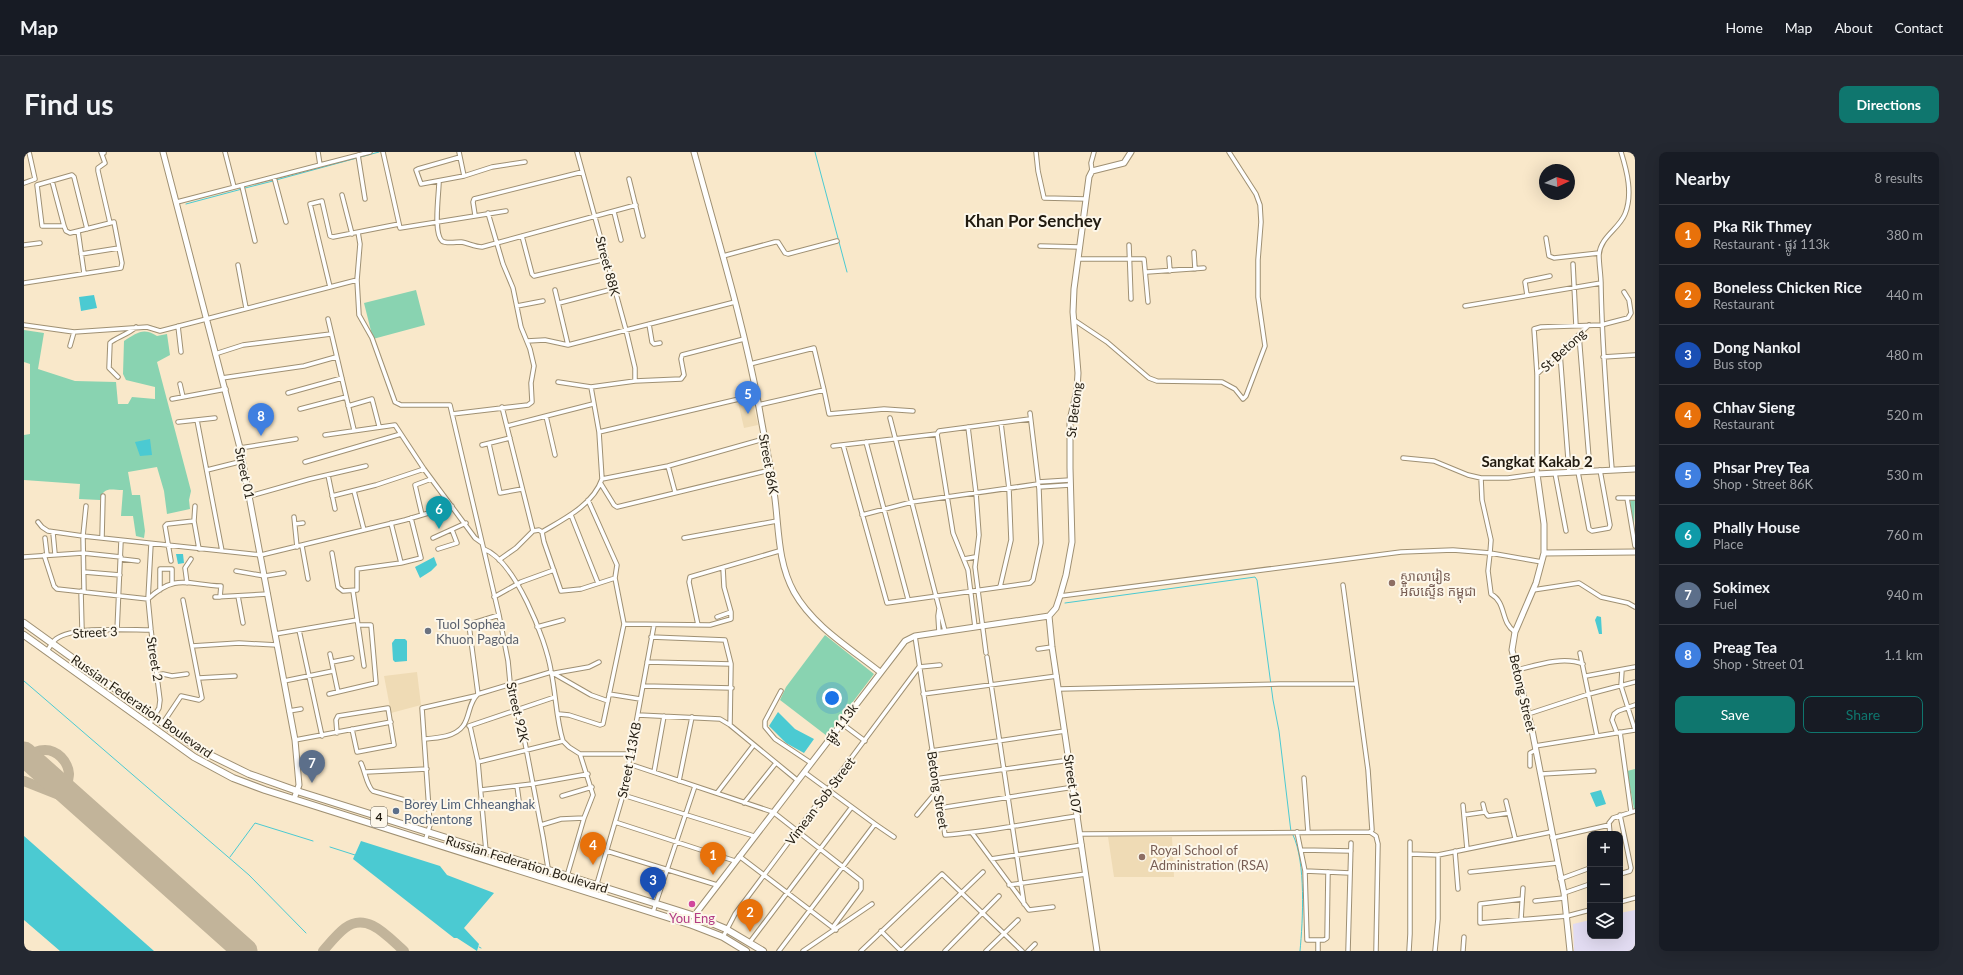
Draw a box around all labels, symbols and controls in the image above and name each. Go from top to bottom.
text: Map [20,16,58,39]
text: Home [1725,19,1763,36]
text: Map [1785,19,1812,36]
text: About [1834,19,1872,36]
text: Contact [1894,19,1943,36]
button: Directions [1839,86,1939,123]
text: Find us [24,87,114,121]
north arrow [1539,164,1575,200]
text: Nearby [1675,168,1730,189]
text: 8 results [1875,170,1923,186]
district label: Khan Por Senchey [964,210,1102,231]
text: Pka Rik Thmey [1713,217,1812,235]
text: 1 [1684,227,1692,243]
text: 380 m [1886,227,1923,243]
street label: Street 88K [592,234,624,298]
text: Restaurant · ផ្លូវ 113k [1713,236,1830,252]
text: Boneless Chicken Rice [1713,278,1862,296]
text: 2 [1684,287,1692,303]
text: 440 m [1886,287,1923,303]
text: Restaurant [1713,296,1775,312]
street label: St Betong [1537,325,1589,375]
text: Dong Nankol [1713,338,1800,356]
text: 3 [1684,347,1692,363]
text: 480 m [1886,347,1923,363]
text: Bus stop [1713,356,1762,372]
pin: 5 [735,381,761,414]
street label: St Betong [1063,381,1085,439]
text: Chhav Sieng [1713,398,1795,416]
pin: 8 [248,403,274,436]
text: 4 [1684,407,1692,423]
text: 520 m [1886,407,1923,423]
text: Restaurant [1713,416,1775,432]
street label: Street 86K [756,432,782,496]
street label: Street 01 [232,446,258,500]
district label: Sangkat Kakab 2 [1481,452,1593,470]
text: Phsar Prey Tea [1713,458,1810,476]
text: 5 [1684,467,1692,483]
text: 530 m [1886,467,1923,483]
text: Shop · Street 86K [1713,476,1813,492]
pin: 6 [426,496,452,529]
text: Phally House [1713,518,1800,536]
text: 6 [1684,527,1692,543]
text: 760 m [1886,527,1923,543]
text: Place [1713,536,1743,552]
place label: សាលារៀន អ៉ិសស្ទើន កម្ពុជា [1400,568,1476,603]
marker: សាលារៀន អ៉ិសស្ទើន កម្ពុជា [1387,578,1397,588]
text: Sokimex [1713,578,1770,596]
text: 7 [1684,587,1692,603]
text: 940 m [1886,587,1923,603]
text: Fuel [1713,596,1737,612]
place label: Tuol Sophea Khuon Pagoda [436,616,519,647]
street label: Street 3 [72,623,118,641]
marker: Tuol Sophea Khuon Pagoda [423,626,433,636]
street label: Street 2 [144,635,166,683]
text: Preag Tea [1713,638,1777,656]
text: 8 [1684,647,1692,663]
text: 1.1 km [1884,647,1923,663]
street label: Russian Federation Boulevard [68,651,216,761]
street label: Betong Street [1506,653,1540,733]
text: Shop · Street 01 [1713,656,1805,672]
street label: Street 92K [503,680,533,744]
your location [822,688,842,708]
button: Save [1675,696,1795,733]
button: Share [1803,696,1923,733]
street label: ផ្លូវ 113k [821,700,864,748]
street label: Street 113KB [614,721,644,799]
pin: 7 [299,750,325,783]
street label: Betong Street [924,750,952,830]
street label: Street 107 [1061,753,1085,815]
street label: Vimean Sob Street [782,754,858,848]
place label: Borey Lim Chheanghak Pochentong [404,796,536,827]
marker: Borey Lim Chheanghak Pochentong [391,806,401,816]
road number: 4 [371,807,387,827]
map controls [1587,831,1623,939]
button: + [1587,831,1623,867]
street label: Russian Federation Boulevard [444,832,610,896]
pin: 4 [580,832,606,865]
pin: 1 [700,842,726,875]
place label: Royal School of Administration (RSA) [1150,842,1268,873]
marker: Royal School of Administration (RSA) [1137,852,1147,862]
pin: 3 [640,867,666,900]
button: − [1587,867,1623,903]
marker: You Eng [687,899,697,909]
pin: 2 [737,899,763,932]
button: layers [1587,903,1623,939]
place label: You Eng [669,910,715,926]

